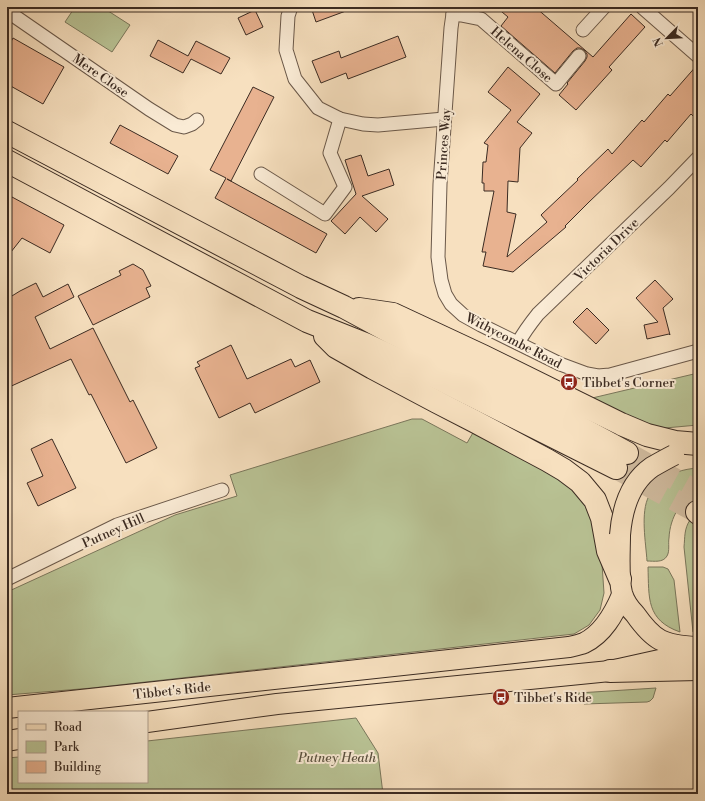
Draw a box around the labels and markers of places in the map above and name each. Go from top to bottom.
bus stop icon: Tibbet's Corner [559,372,579,392]
place label: Tibbet's Corner [582,375,675,391]
bus stop icon: Tibbet's Ride [491,687,511,707]
place label: Tibbet's Ride [514,690,592,706]

